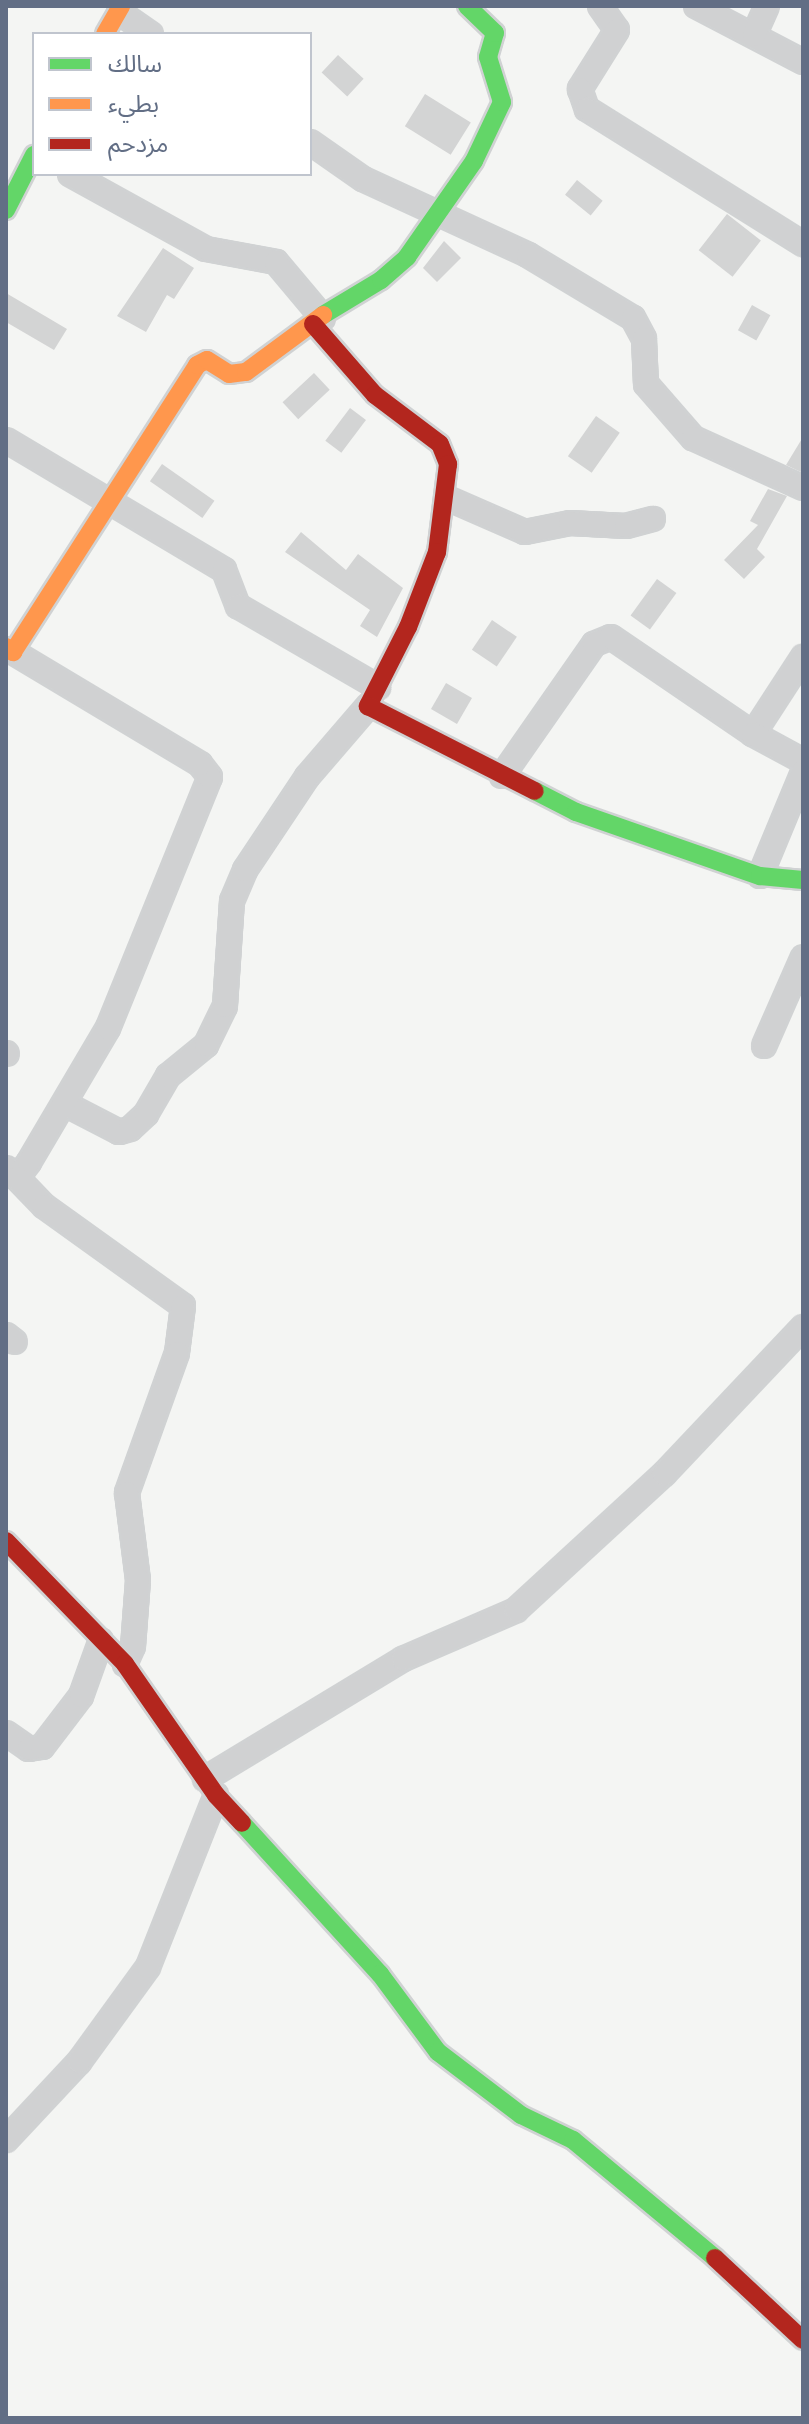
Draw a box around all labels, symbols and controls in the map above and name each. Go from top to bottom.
legend [32,32,312,176]
text: سالك [108,45,162,81]
text: بطيء [108,85,159,121]
text: مزدحم [108,125,168,161]

